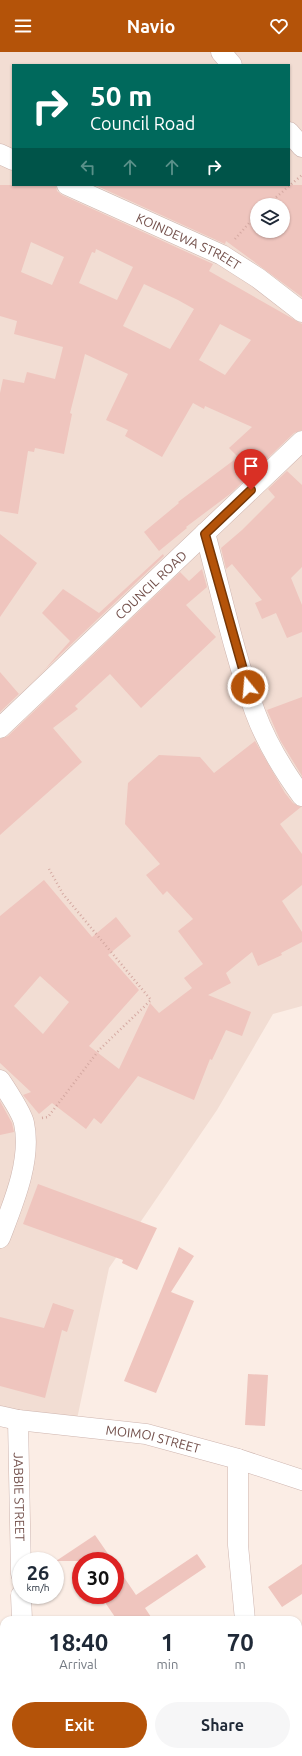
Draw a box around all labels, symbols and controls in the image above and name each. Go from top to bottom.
icon: menu [12,15,34,37]
icon: heart [268,15,290,37]
text: Navio [127,16,175,36]
icon: right [24,80,76,132]
text: 50 m [90,80,152,111]
text: Council Road [90,113,195,133]
icon: left [77,156,99,178]
icon: ahead [119,156,141,178]
icon: ahead [161,156,183,178]
icon: right [203,156,225,178]
map controls [250,198,290,238]
button: layers [250,198,290,238]
street label: KOINDEWA STREET [134,210,243,272]
pin [234,449,268,490]
icon: arrive [240,455,262,477]
street label: COUNCIL ROAD [112,548,189,622]
position arrow [227,666,269,708]
street label: MOIMOI STREET [105,1423,202,1455]
street label: JABBIE STREET [12,1452,27,1542]
speed limit sign: 30 [72,1552,124,1604]
text: 26 [27,1561,49,1584]
text: km/h [26,1582,50,1593]
text: 18:40 [48,1629,108,1656]
text: 1 [161,1629,174,1656]
text: 70 [227,1629,254,1656]
text: Arrival [59,1657,97,1671]
text: min [157,1657,178,1671]
text: m [235,1657,246,1671]
button: Exit [12,1702,147,1748]
button: Share [155,1702,290,1748]

